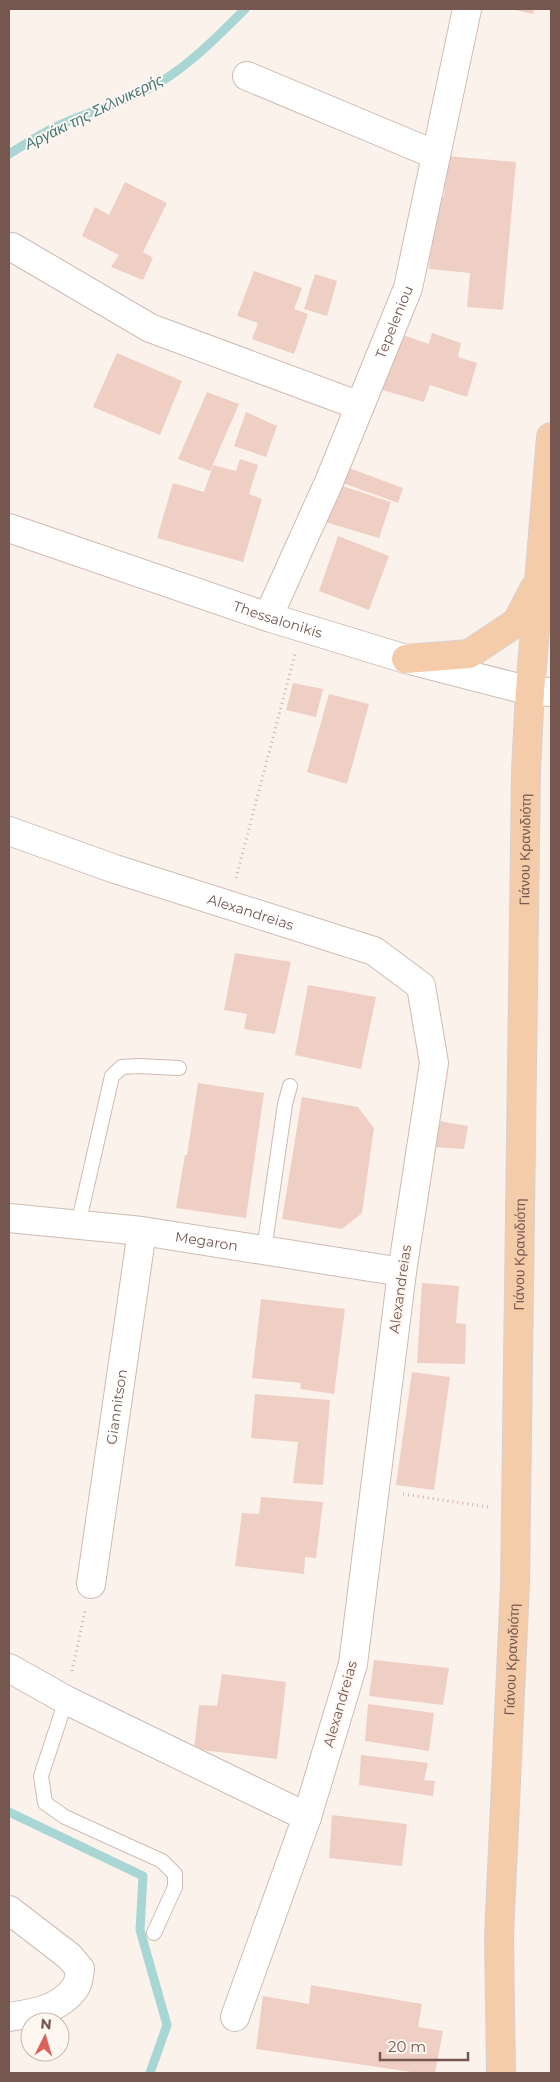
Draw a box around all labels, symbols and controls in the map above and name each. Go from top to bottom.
water label: Αργάκι της Σκλινικερής [21,69,167,154]
street label: Tepeleniou [371,283,417,361]
street label: Thessalonikis [231,597,325,642]
street label: Γιάνου Κρανιδιότη [515,793,535,905]
street label: Alexandreias [205,890,296,934]
street label: Γιάνου Κρανιδιότη [510,1198,529,1310]
street label: Megaron [174,1227,239,1255]
street label: Alexandreias [385,1243,415,1334]
street label: Giannitson [102,1368,131,1446]
street label: Γιάνου Κρανιδιότη [500,1603,523,1716]
street label: Alexandreias [319,1658,361,1749]
north arrow [20,2012,70,2062]
text: N [40,2015,53,2034]
scale bar [380,2030,468,2062]
text: 20 m [388,2037,426,2056]

